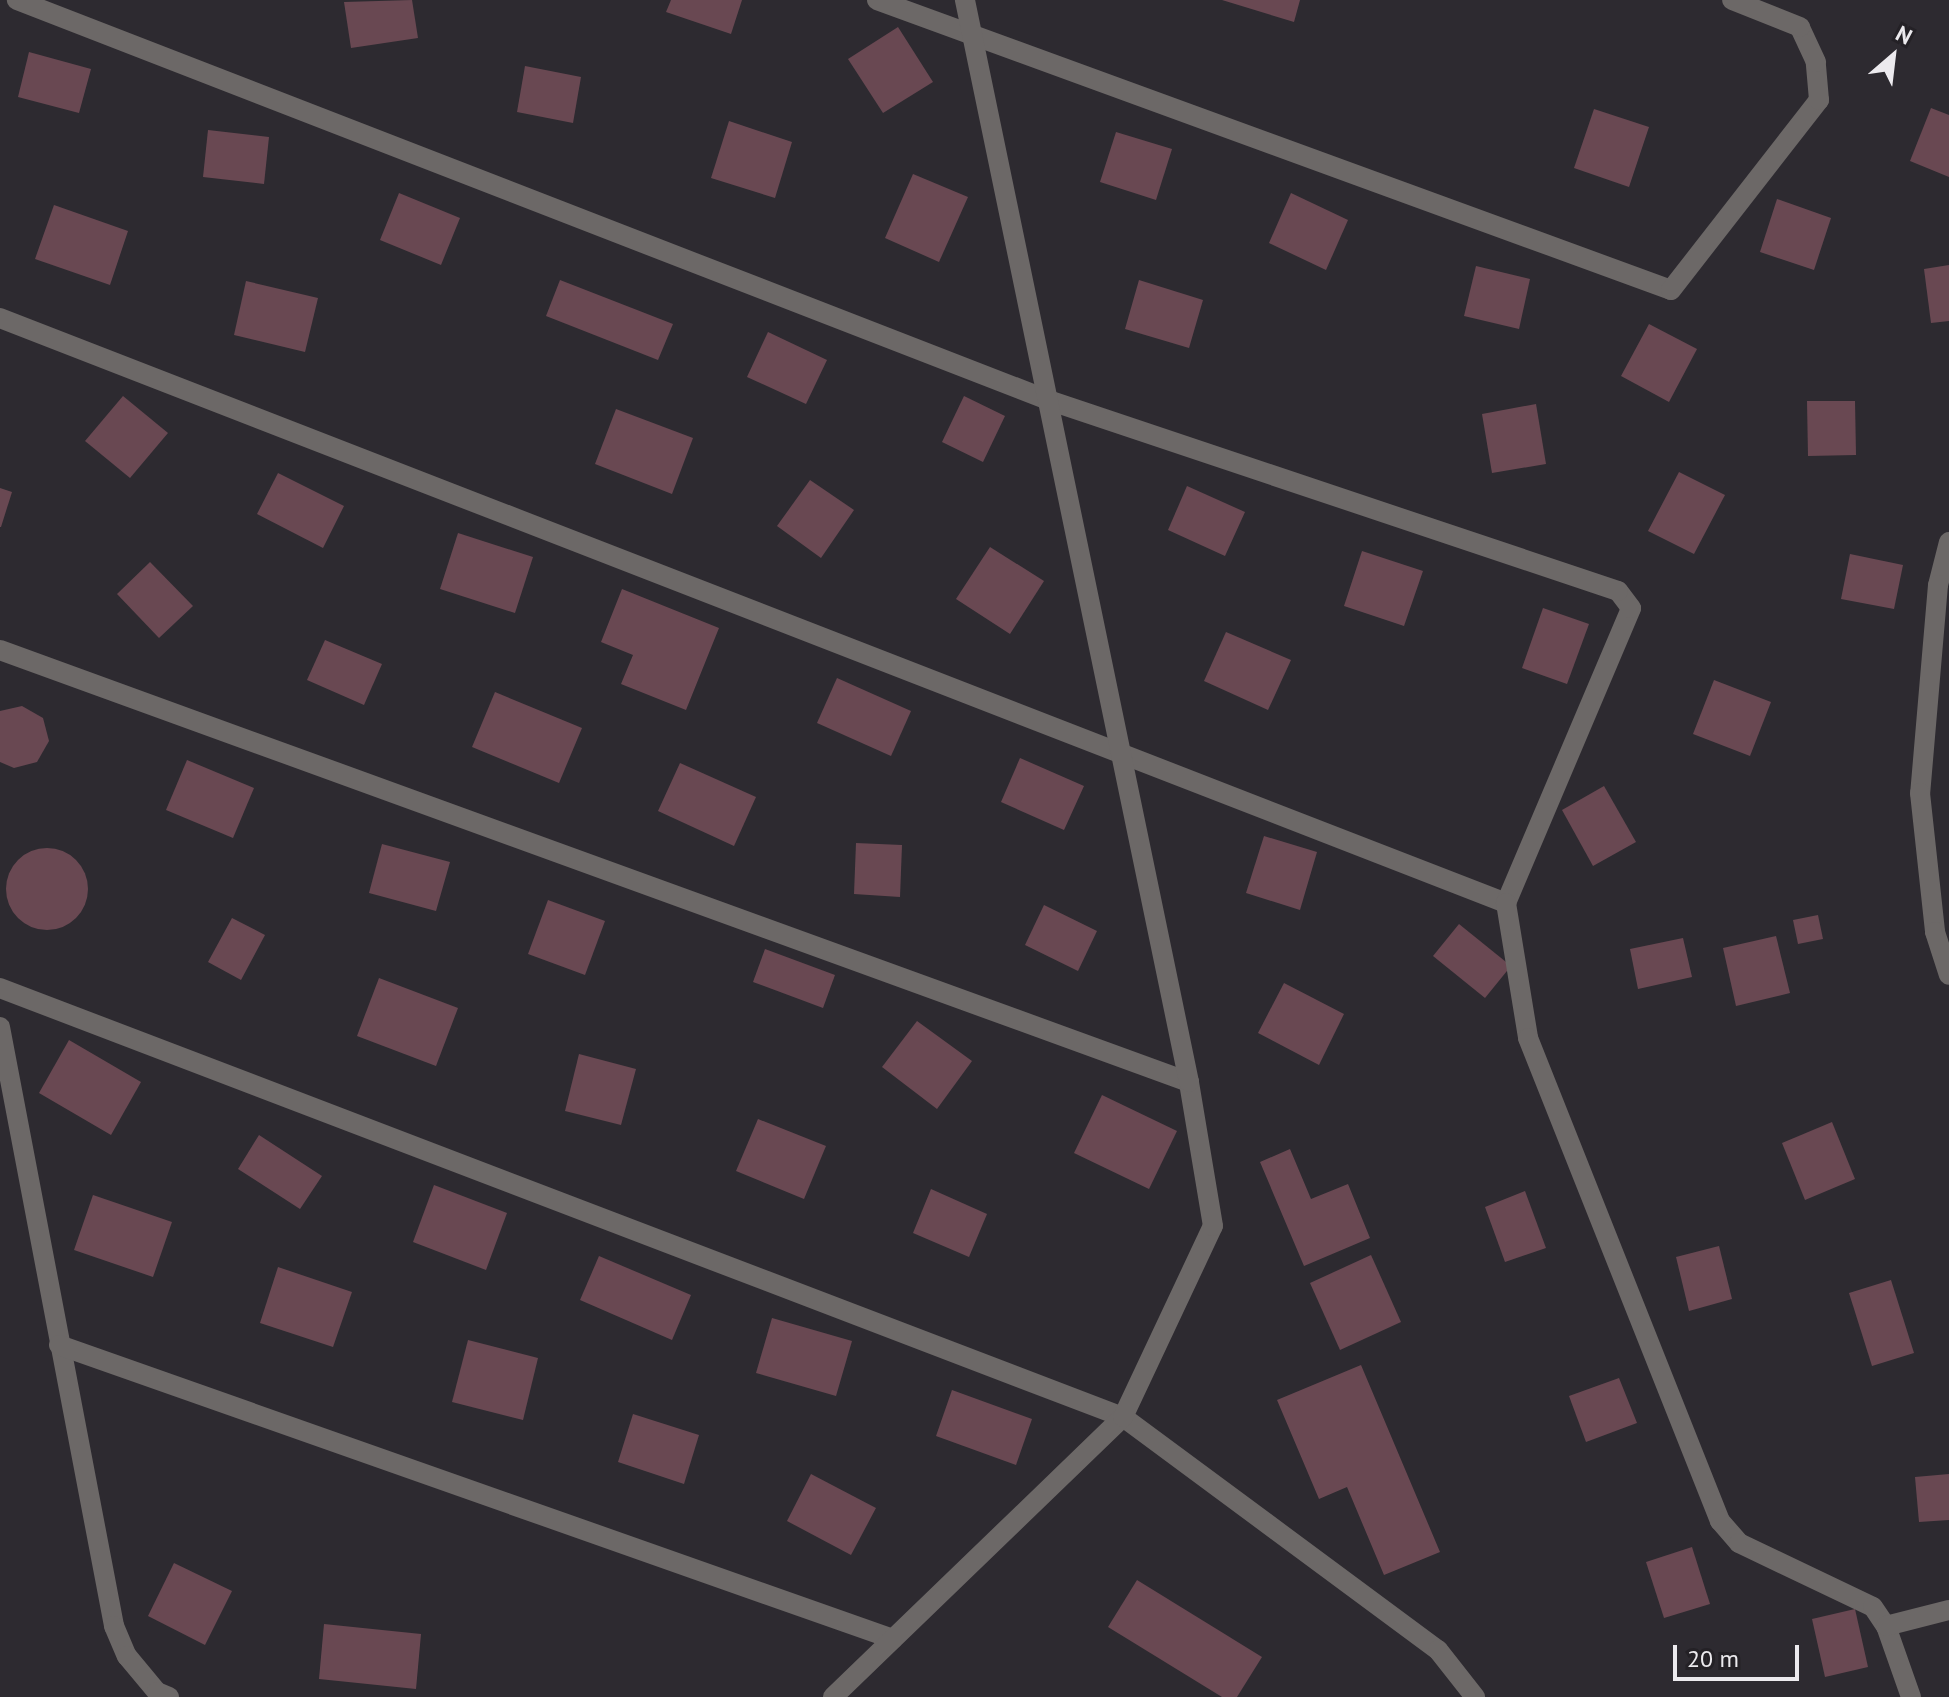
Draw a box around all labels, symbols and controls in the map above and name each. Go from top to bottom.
north arrow [1853,16,1933,96]
text: N [1891,19,1917,51]
scale bar [1677,1629,1803,1679]
text: 20 m [1687,1643,1739,1674]

